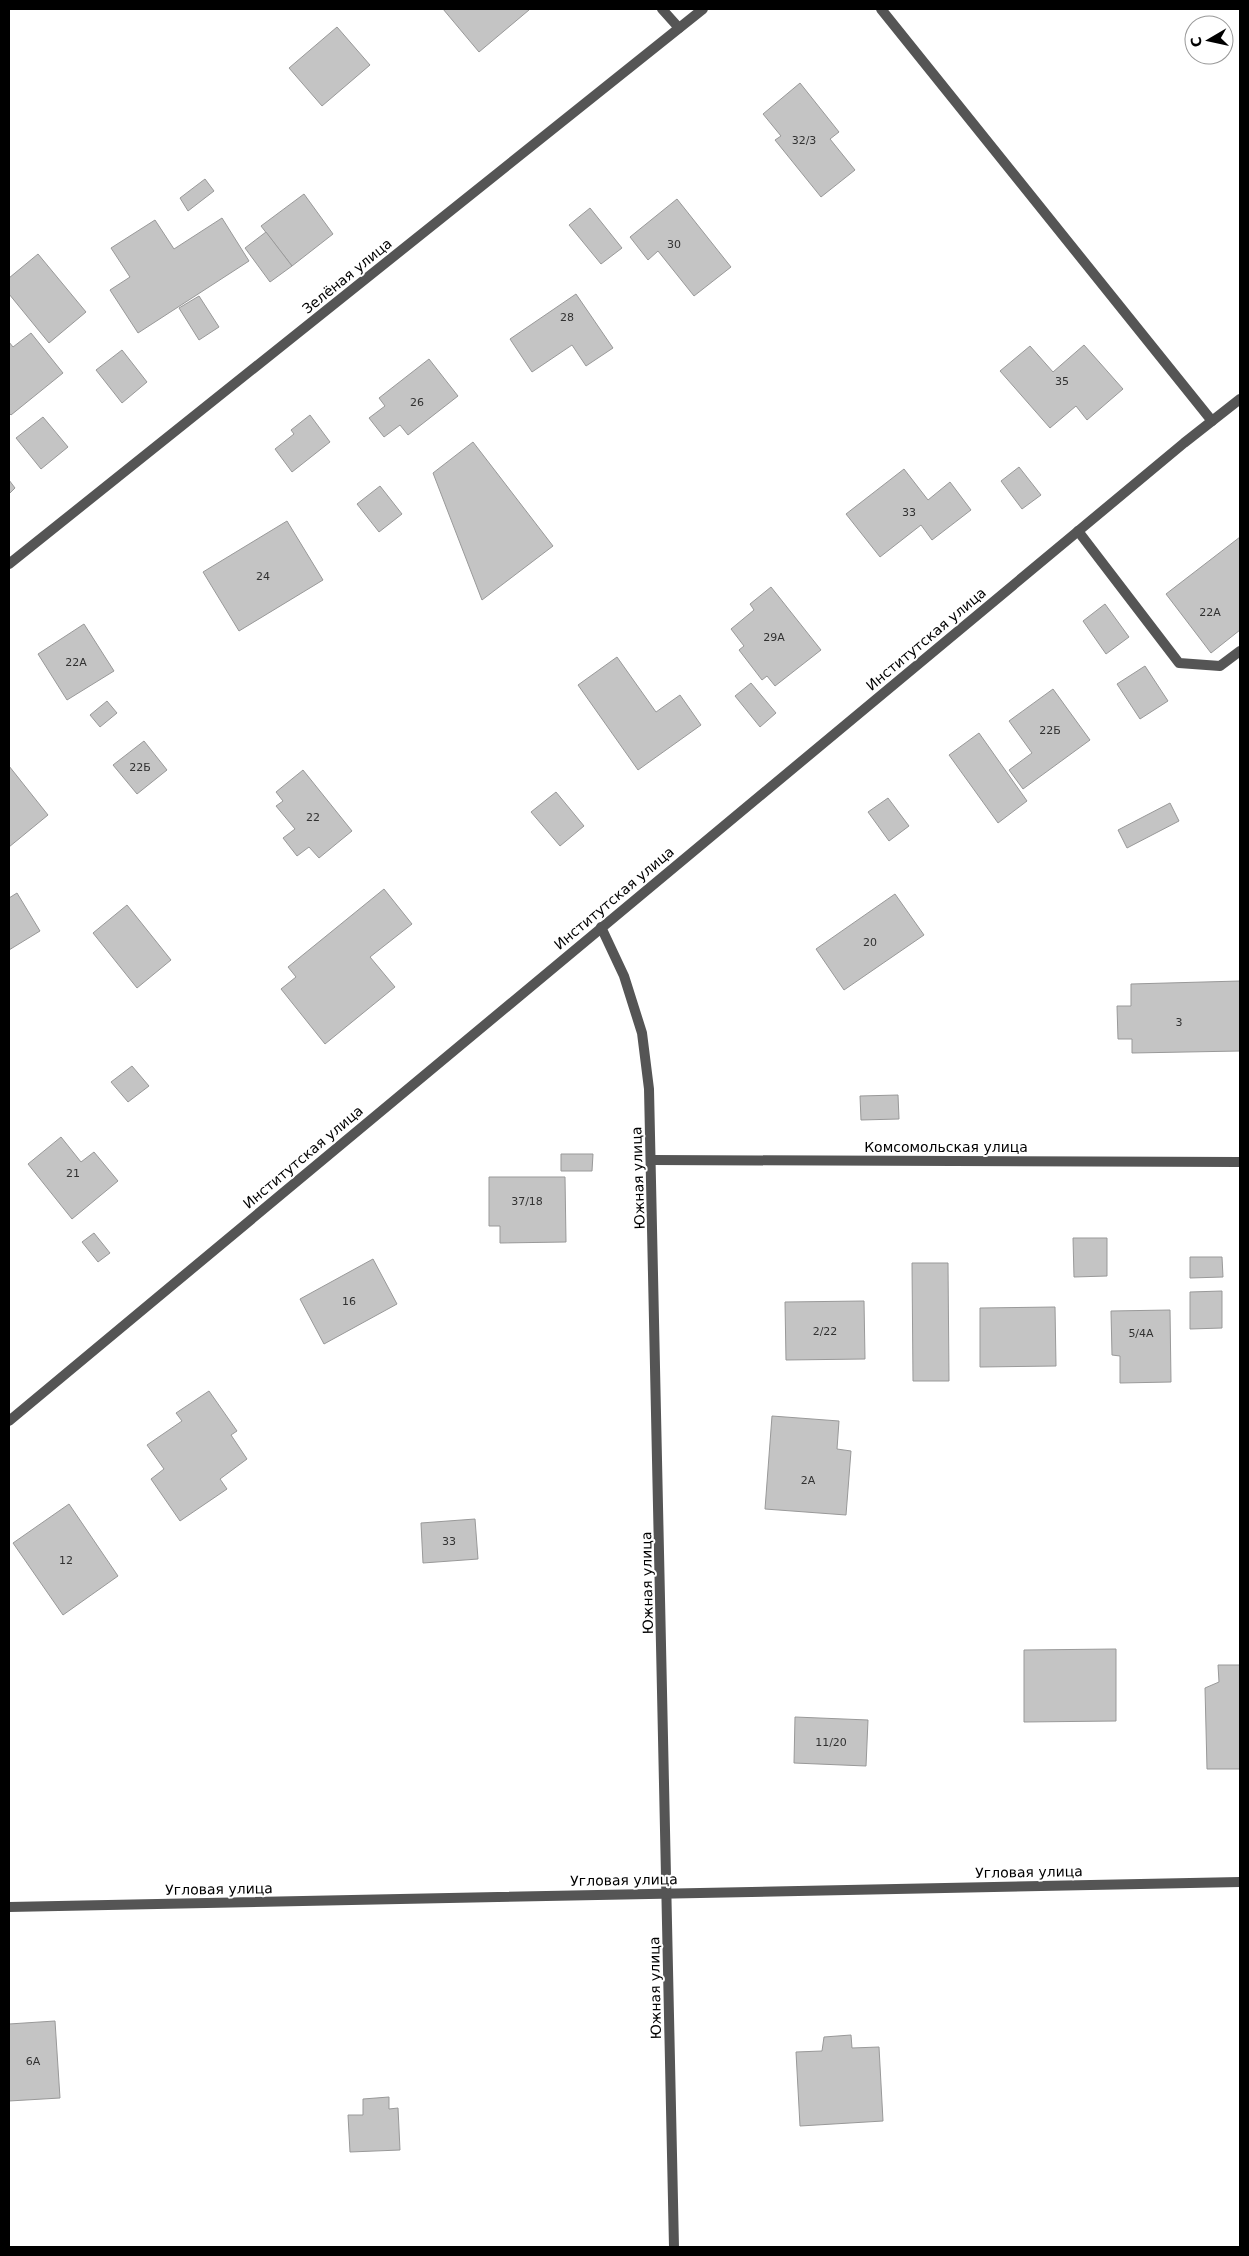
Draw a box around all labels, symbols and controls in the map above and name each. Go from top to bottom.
north arrow [1184,15,1234,65]
text: С [1187,36,1205,48]
house number: 32/3 [792,134,816,147]
street label: Зелёная улица [299,235,395,317]
house number: 30 [667,238,681,251]
house number: 28 [560,311,574,324]
house number: 35 [1055,375,1069,388]
house number: 26 [410,396,424,409]
house number: 33 [902,506,916,519]
house number: 24 [256,570,270,583]
street label: Институтская улица [863,584,989,694]
house number: 22А [1199,606,1221,619]
house number: 29А [763,631,785,644]
house number: 22А [65,656,87,669]
house number: 22Б [1039,724,1061,737]
house number: 22Б [129,761,151,774]
house number: 22 [306,811,320,824]
street label: Институтская улица [551,843,677,953]
house number: 20 [863,936,877,949]
house number: 3 [1176,1016,1183,1029]
street label: Институтская улица [240,1102,366,1212]
street label: Южная улица [628,1126,648,1230]
street label: Комсомольская улица [864,1139,1028,1155]
house number: 21 [66,1167,80,1180]
house number: 37/18 [511,1195,543,1208]
house number: 16 [342,1295,356,1308]
house number: 2/22 [813,1325,837,1338]
house number: 5/4А [1128,1327,1154,1340]
house number: 2А [801,1474,816,1487]
street label: Южная улица [638,1531,656,1635]
house number: 33 [442,1535,456,1548]
house number: 12 [59,1554,73,1567]
house number: 11/20 [815,1736,847,1749]
street label: Угловая улица [975,1863,1083,1881]
street label: Угловая улица [570,1871,678,1889]
street label: Угловая улица [165,1880,273,1898]
street label: Южная улица [646,1936,664,2040]
house number: 6А [26,2055,41,2068]

